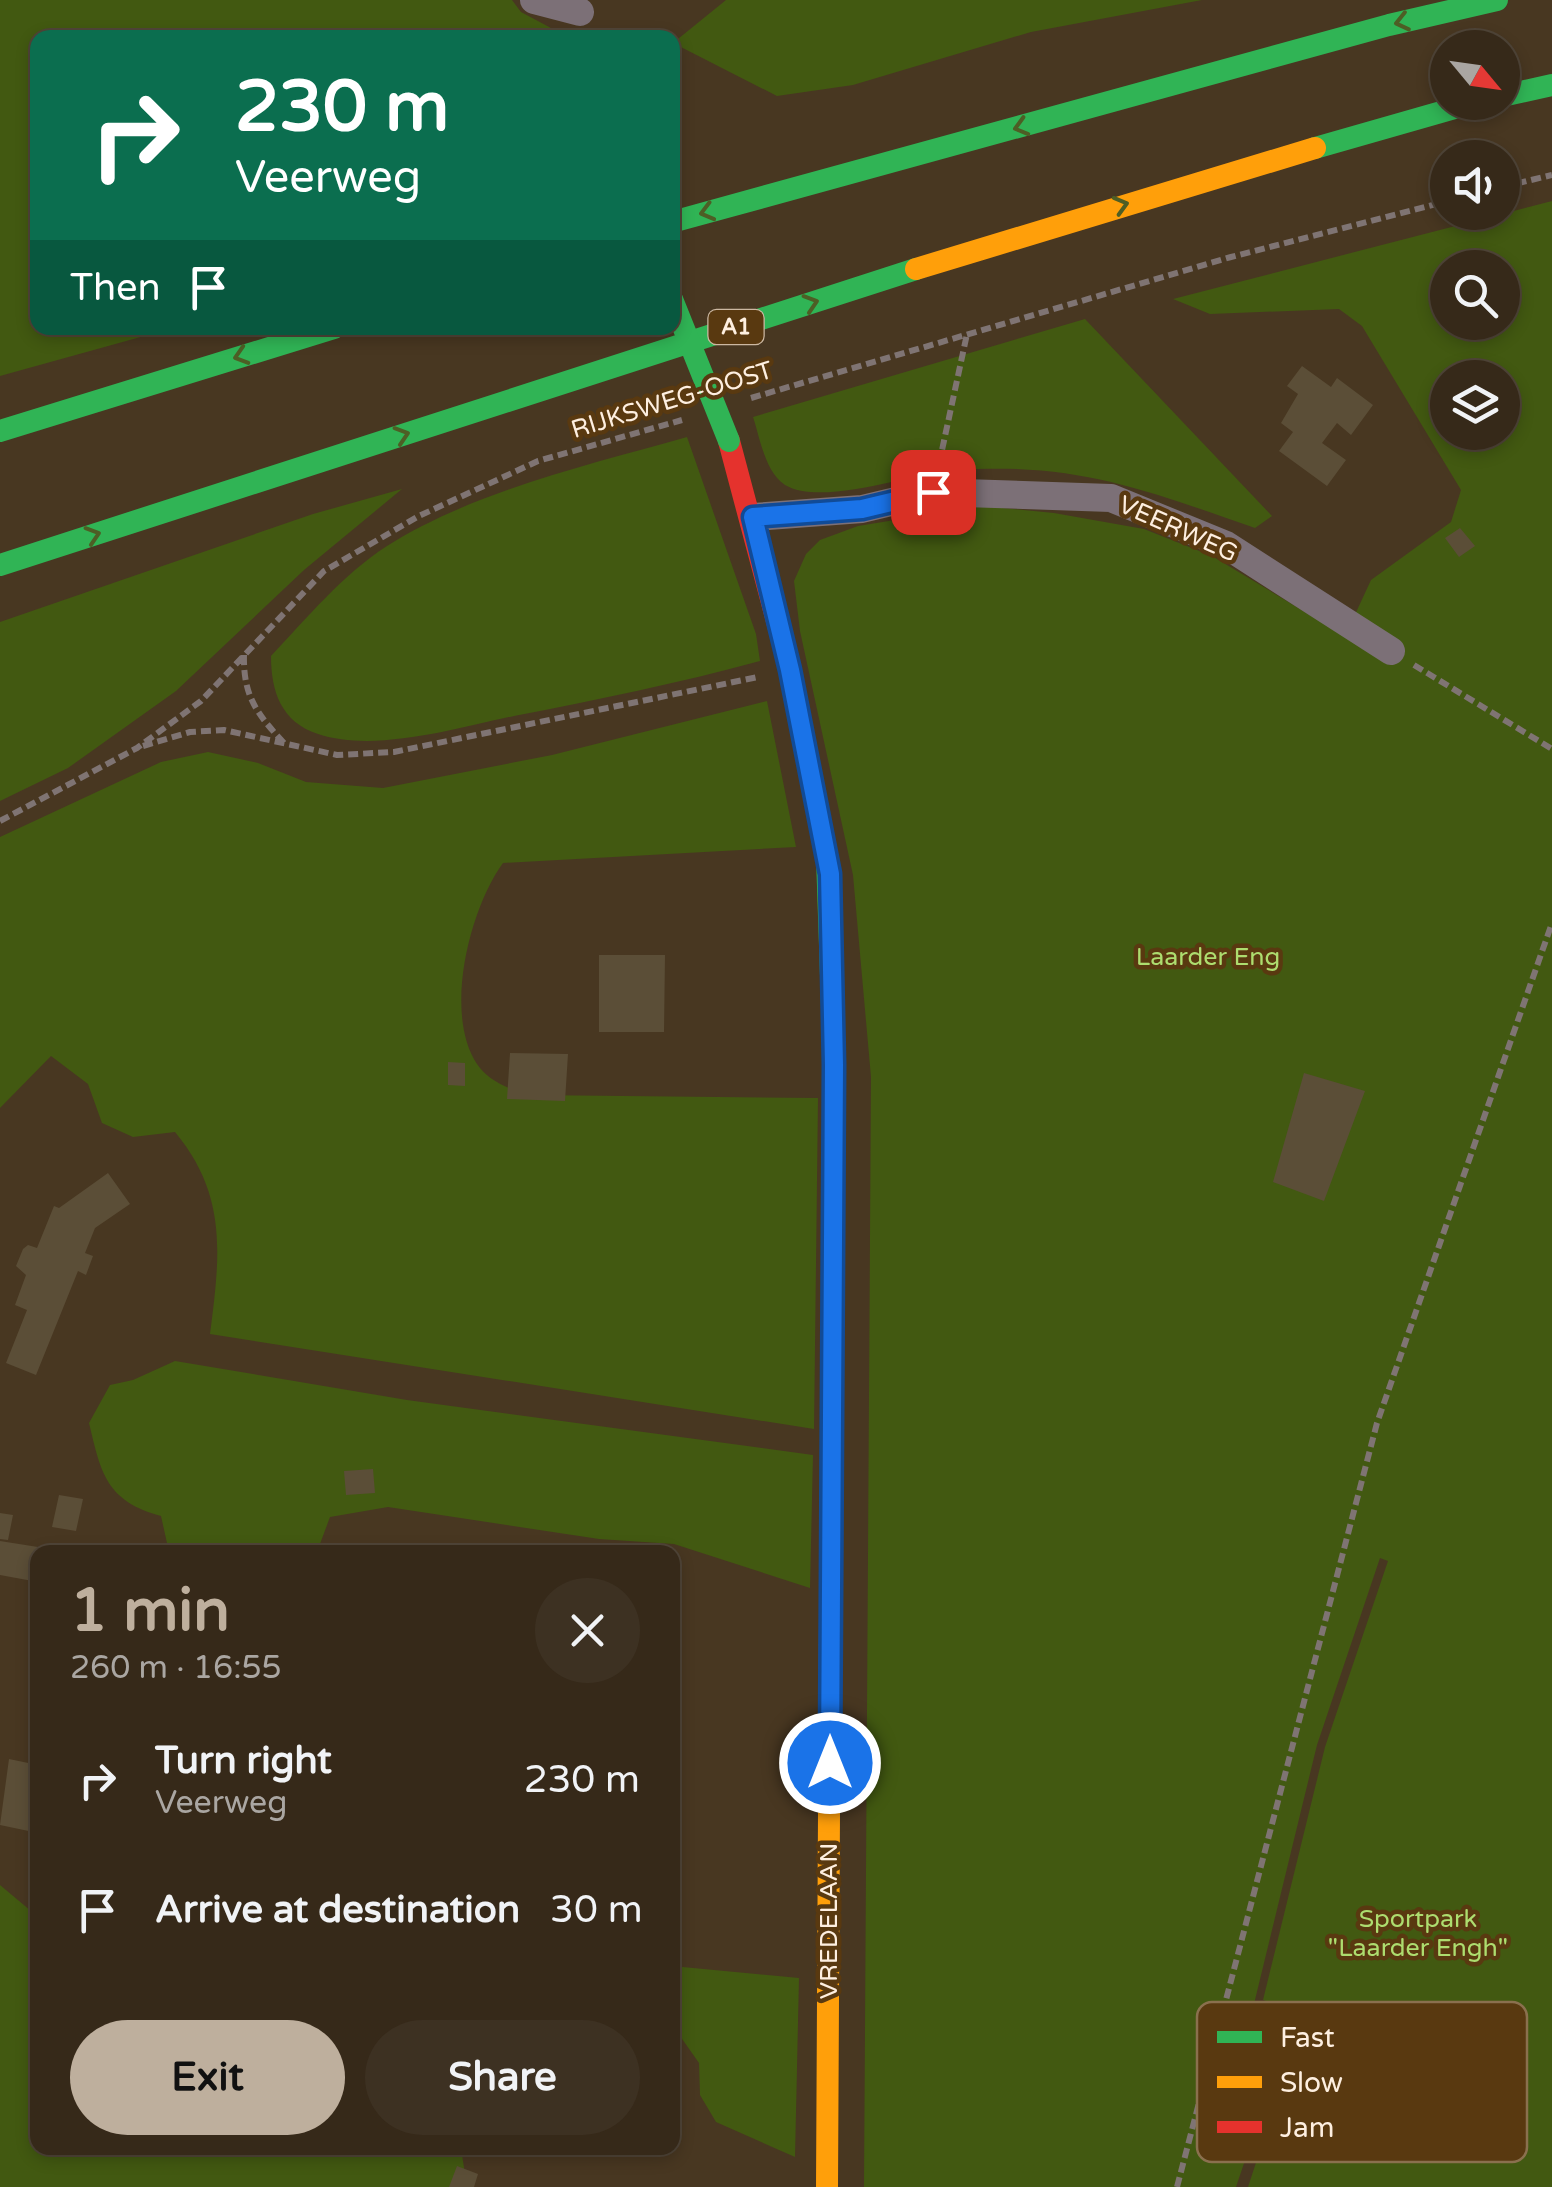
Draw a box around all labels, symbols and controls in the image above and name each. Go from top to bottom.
one-way arrow [1394,10,1411,31]
north arrow [1430,30,1520,120]
map controls [1430,30,1520,450]
text: 230 m [235,66,449,150]
icon: right [70,70,200,200]
one-way arrow [1013,115,1030,136]
button: sound [1430,140,1520,230]
text: Veerweg [235,151,421,205]
one-way arrow [1112,196,1129,217]
one-way arrow [699,201,717,222]
button: search [1430,250,1520,340]
icon: arrive [181,260,236,315]
text: Then [70,265,161,311]
one-way arrow [802,294,819,315]
road number: A1 [708,310,764,344]
one-way arrow [233,345,250,365]
street label: RIJKSWEG-OOST [568,355,776,445]
button: layers [1430,360,1520,450]
one-way arrow [393,427,410,447]
pin [891,450,976,535]
icon: arrive [906,465,961,520]
street label: VEERWEG [1114,489,1242,569]
one-way arrow [83,527,100,547]
park label: Laarder Eng [1136,942,1280,972]
text: 1 min [70,1575,230,1647]
button: close [535,1578,640,1683]
text: 260 m · 16:55 [70,1649,282,1687]
position arrow [778,1711,882,1815]
text: Turn right [155,1738,332,1784]
icon: right [70,1753,125,1808]
text: 230 m [524,1757,640,1803]
text: Veerweg [155,1784,287,1822]
street label: VREDELAAN [814,1843,844,1999]
icon: arrive [70,1883,125,1938]
text: Arrive at destination [155,1887,520,1933]
text: 30 m [550,1887,643,1933]
park label: Sportpark "Laarder Engh" [1328,1904,1508,1963]
legend [1197,2002,1527,2162]
button: Exit [70,2020,345,2135]
button: Share [365,2020,640,2135]
text: Fast [1280,2021,1335,2055]
text: Slow [1280,2066,1343,2100]
text: Jam [1280,2111,1335,2145]

